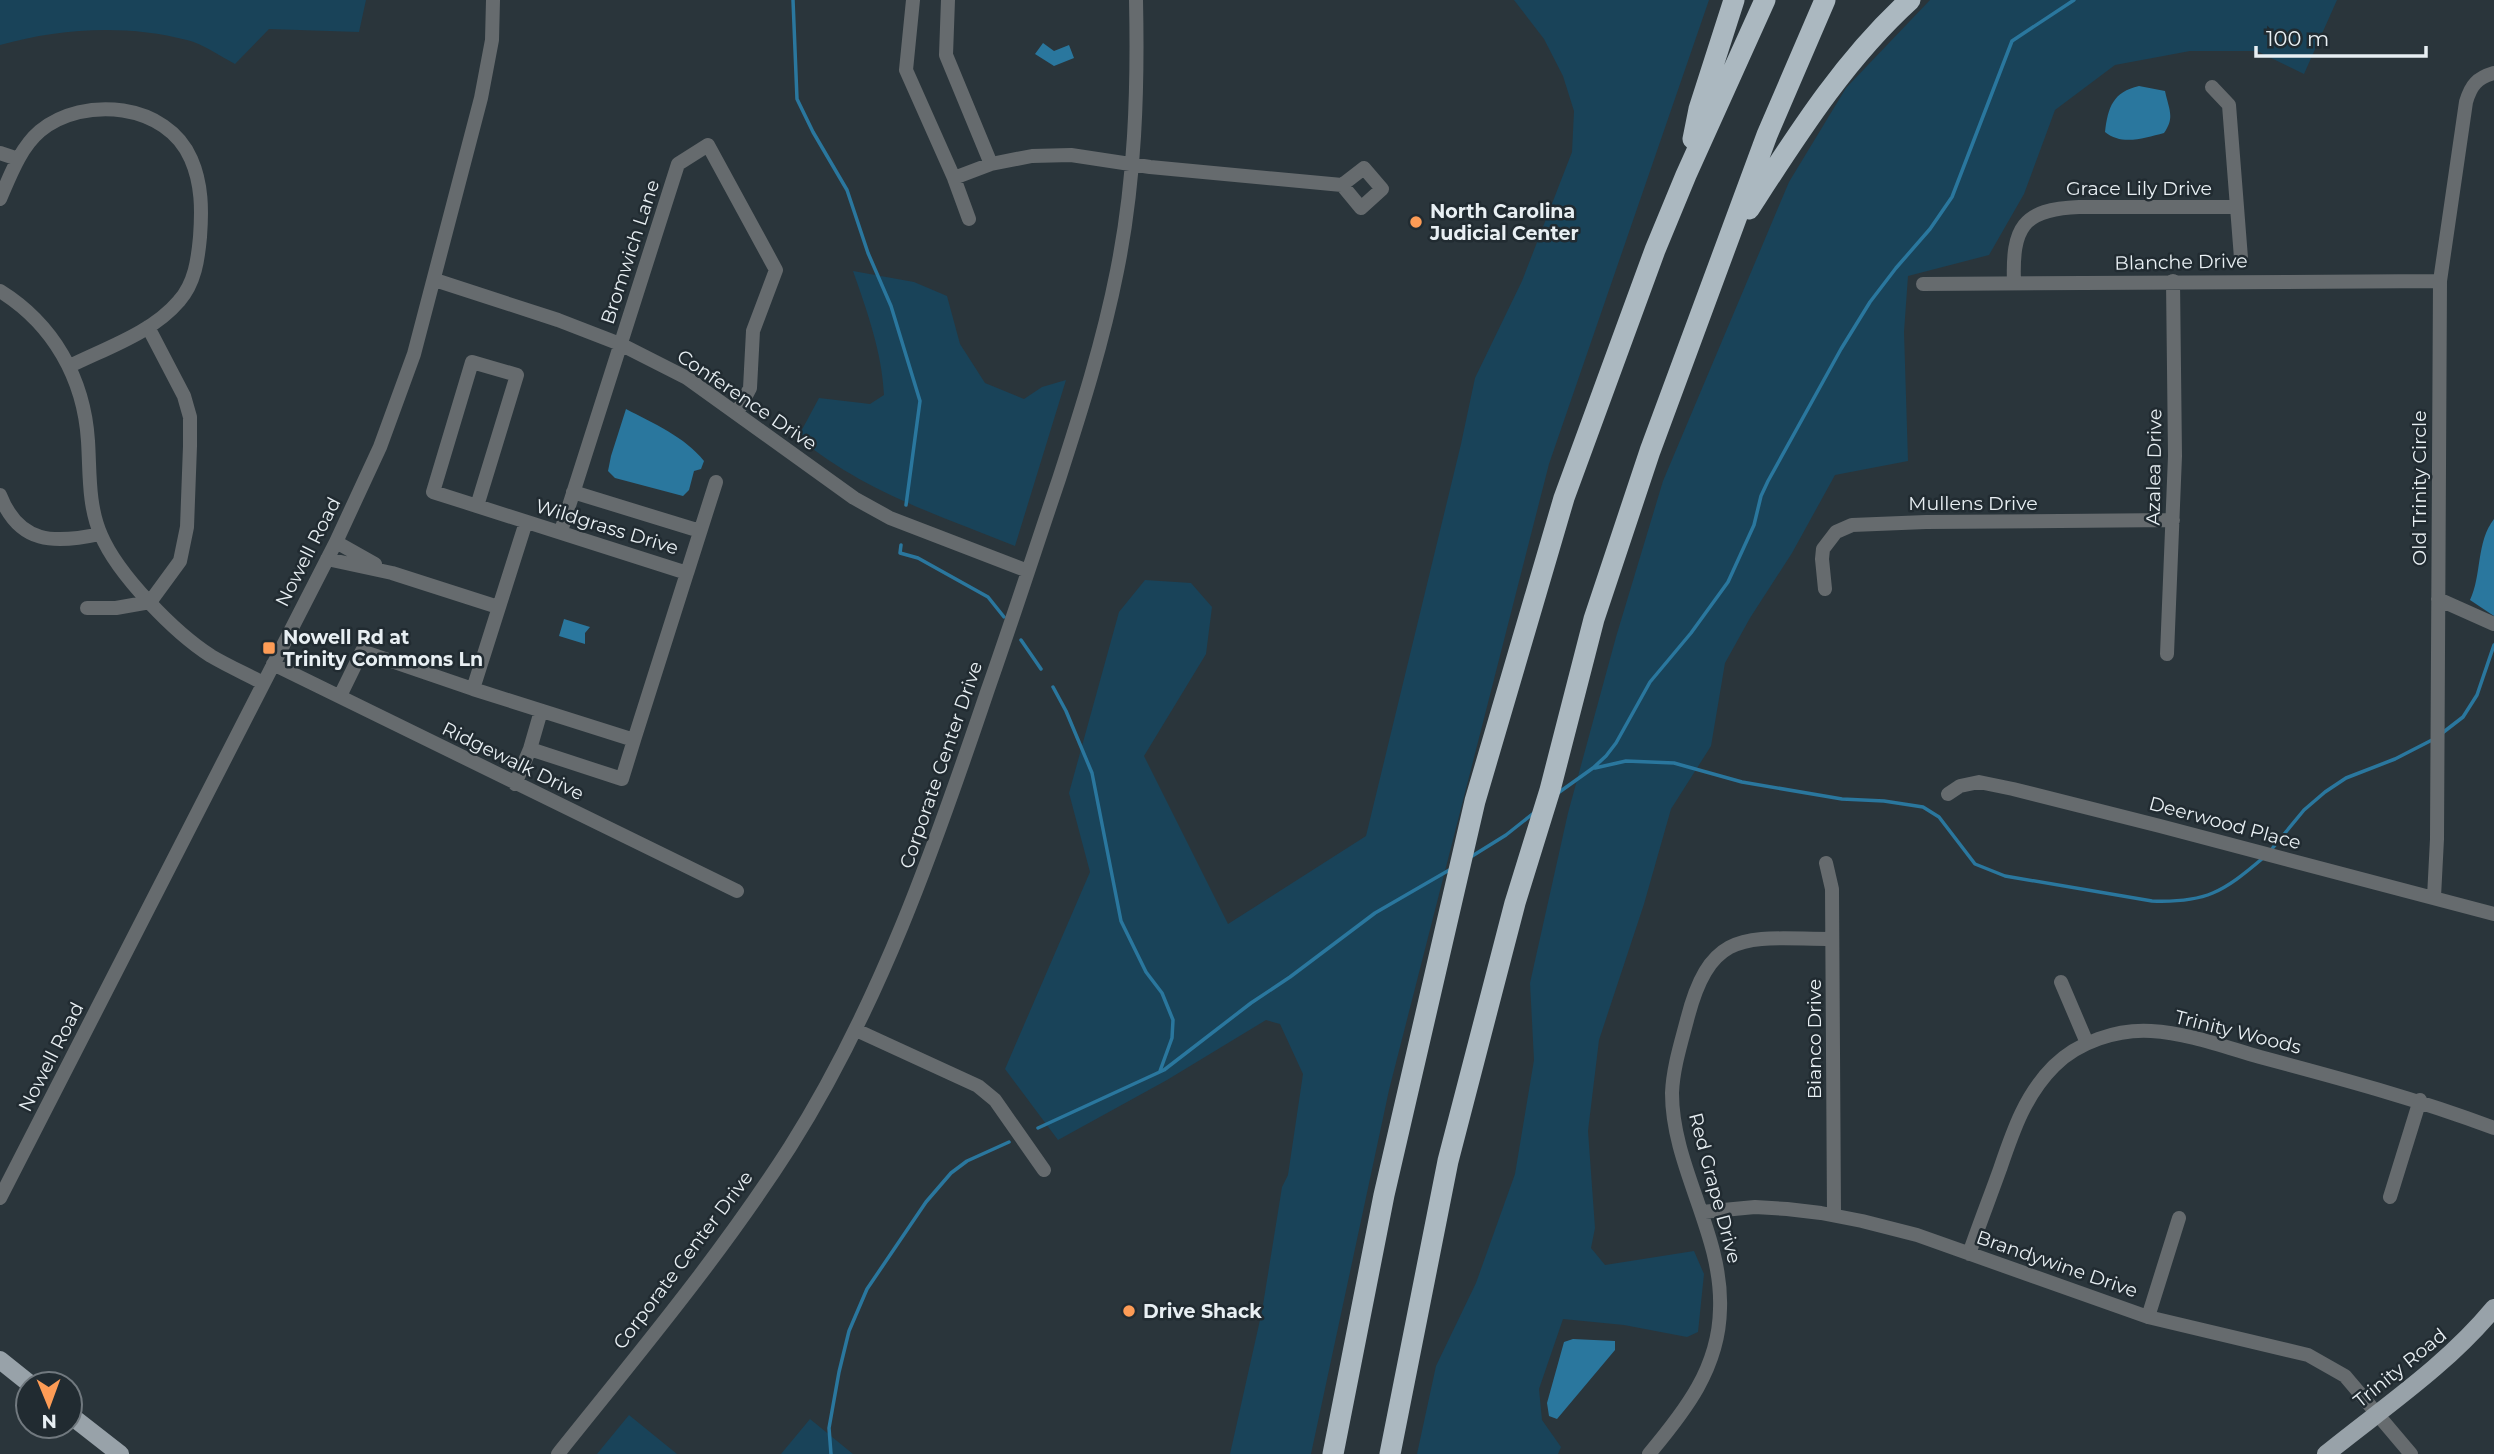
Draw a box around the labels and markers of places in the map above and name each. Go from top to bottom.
place label: North Carolina Judicial Center [1429,200,1579,245]
marker: North Carolina Judicial Center [1408,214,1424,230]
place label: Nowell Rd at Trinity Commons Ln [283,626,483,671]
marker: Nowell Rd at Trinity Commons Ln [261,640,277,656]
place label: Drive Shack [1143,1300,1262,1323]
marker: Drive Shack [1121,1303,1137,1319]

